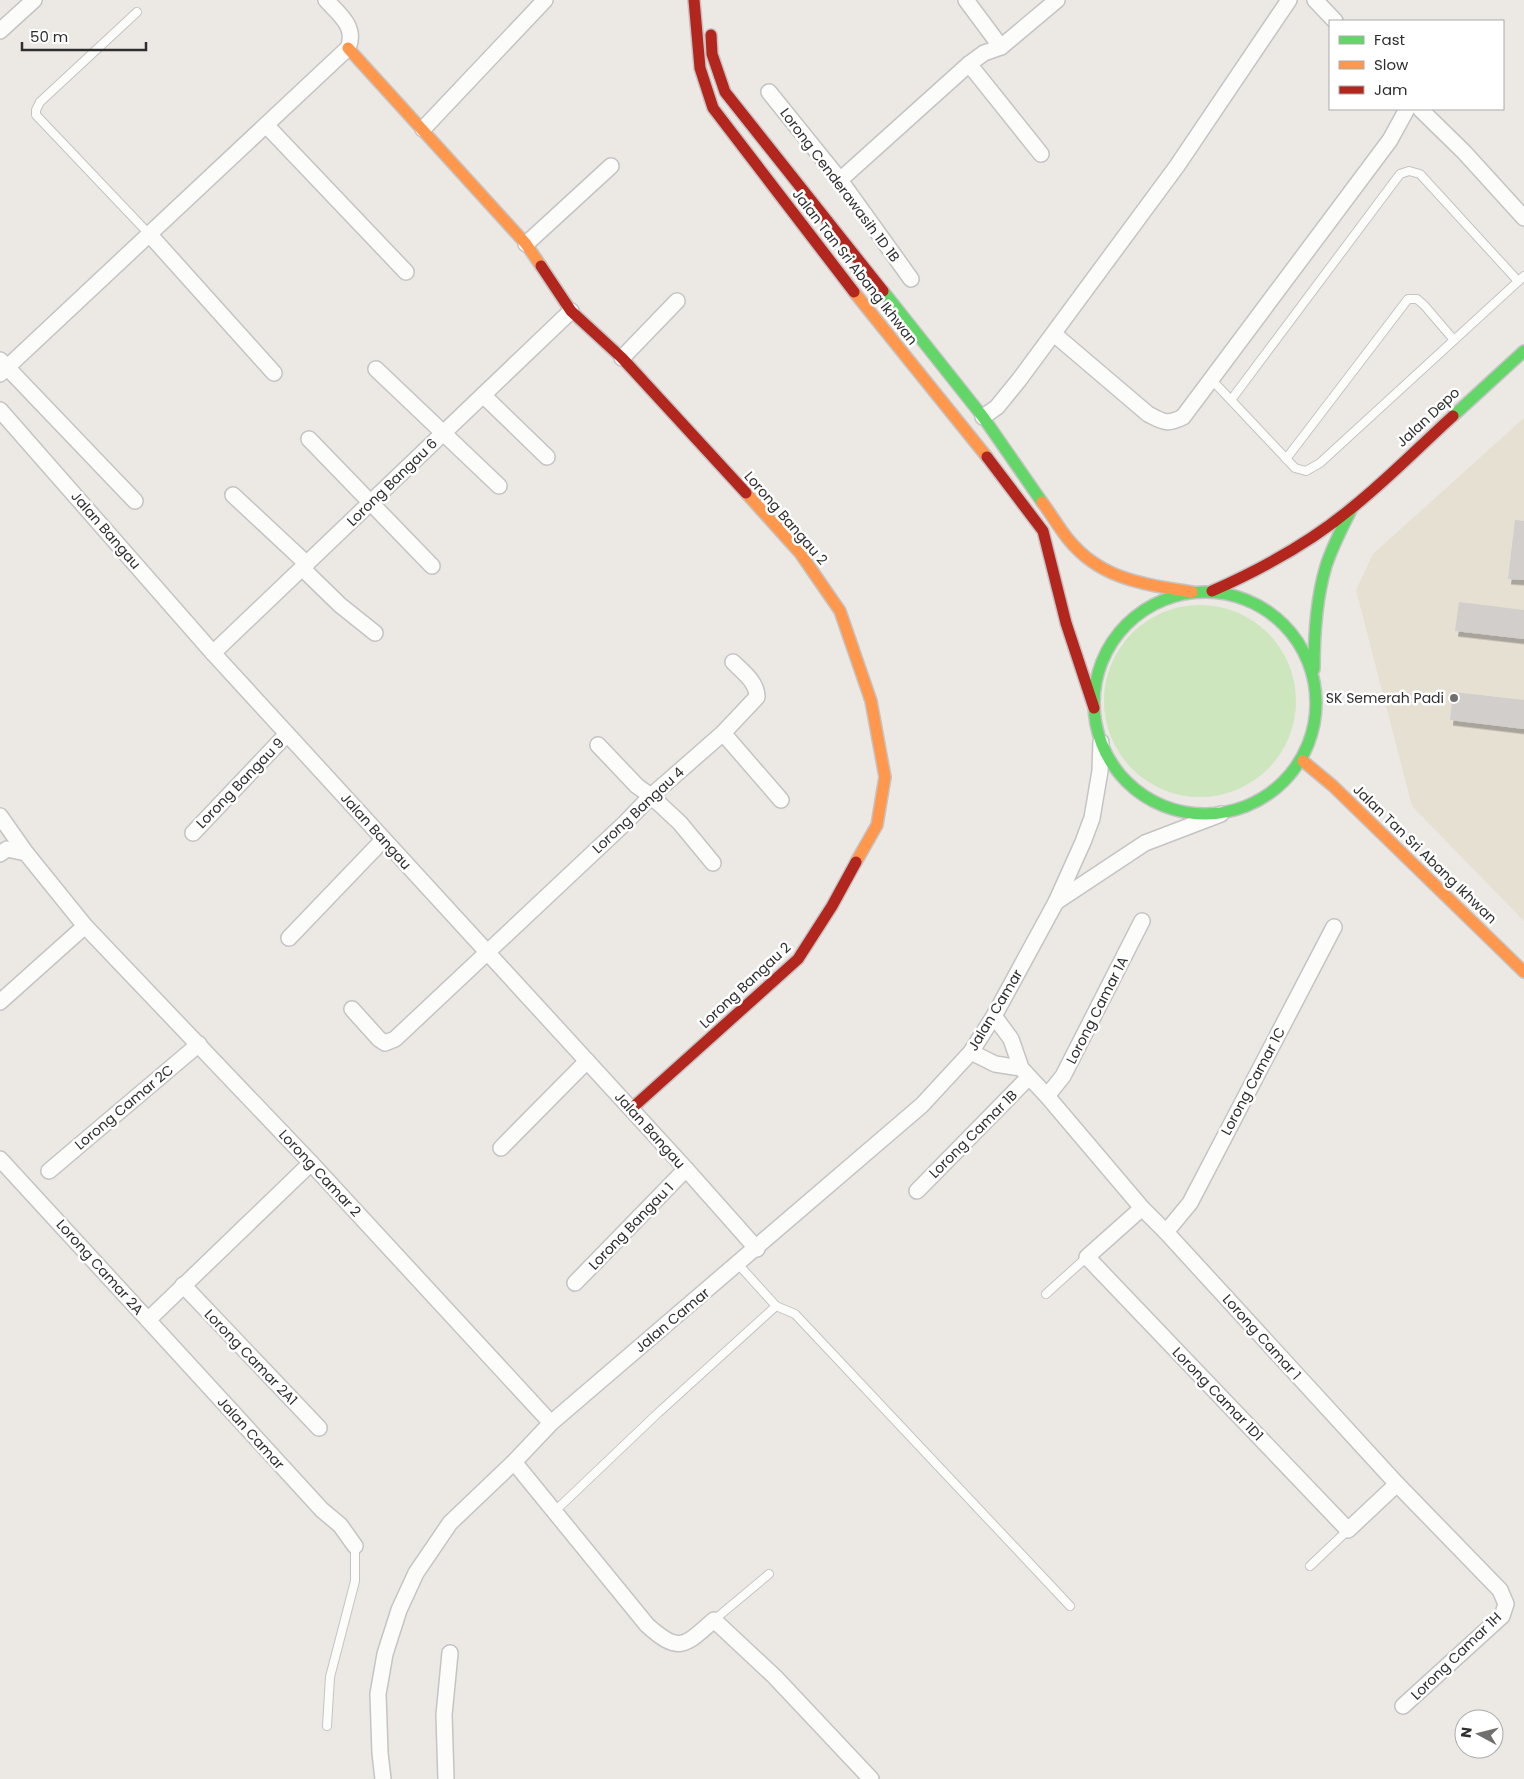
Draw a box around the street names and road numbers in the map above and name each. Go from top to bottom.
street label: Lorong Cenderawasih 1D 1B [775,104,905,266]
street label: Jalan Tan Sri Abang Ikhwan [788,185,922,349]
street label: Jalan Depo [1392,383,1464,451]
street label: Lorong Bangau 6 [342,433,442,530]
street label: Lorong Bangau 2 [740,467,832,569]
street label: Jalan Bangau [67,487,145,573]
street label: Lorong Bangau 9 [192,733,288,833]
street label: Lorong Bangau 4 [588,762,688,858]
street label: Jalan Tan Sri Abang Ikhwan [1349,780,1501,928]
street label: Jalan Bangau [336,788,416,874]
street label: Lorong Bangau 2 [695,937,795,1033]
street label: Lorong Camar 1A [1061,953,1133,1067]
street label: Jalan Camar [963,965,1027,1055]
street label: Lorong Camar 1C [1216,1023,1290,1139]
street label: Lorong Camar 2C [70,1060,178,1154]
street label: Lorong Camar 1B [924,1085,1022,1183]
street label: Jalan Bangau [610,1087,690,1173]
street label: Lorong Camar 2 [274,1125,366,1221]
street label: Lorong Bangau 1 [584,1178,678,1274]
street label: Lorong Camar 2A [52,1215,148,1319]
street label: Jalan Camar [630,1283,714,1357]
street label: Lorong Camar 1 [1218,1290,1306,1384]
street label: Lorong Camar 2A1 [200,1305,302,1409]
street label: Lorong Camar 1D1 [1168,1343,1268,1445]
street label: Jalan Camar [213,1392,289,1474]
street label: Lorong Camar 1H [1406,1608,1506,1704]

